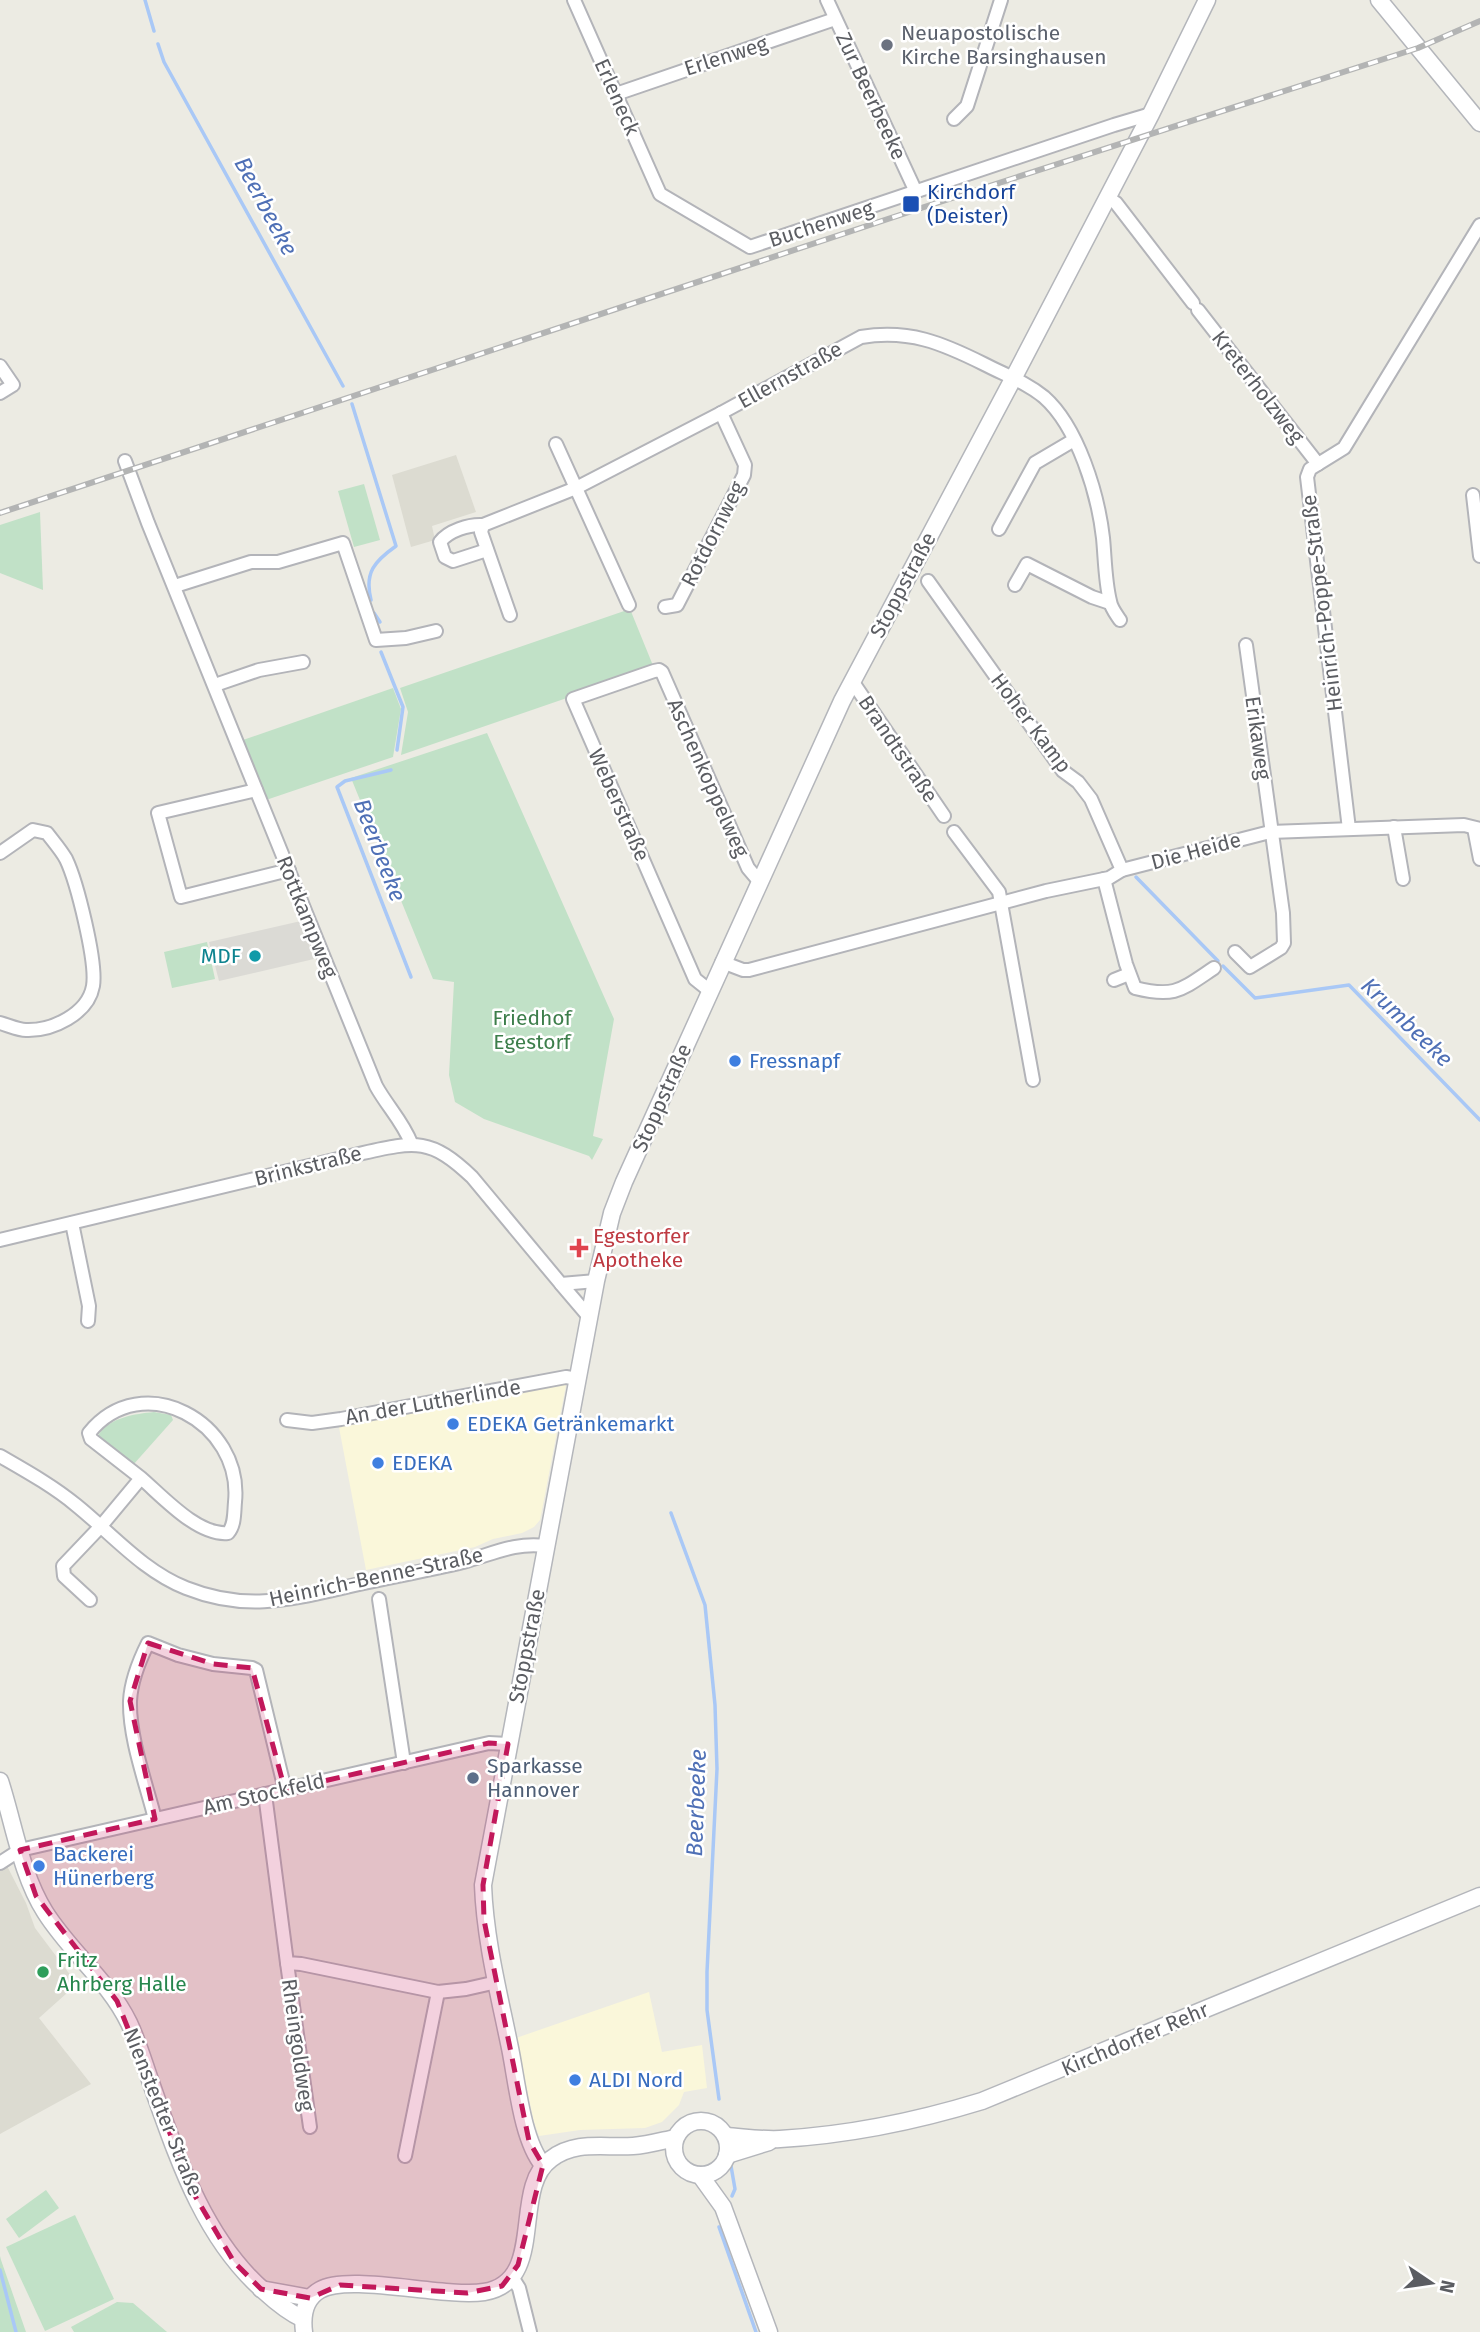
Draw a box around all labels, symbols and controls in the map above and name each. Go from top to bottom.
place label: Neuapostolische Kirche Barsinghausen [901,20,1107,70]
street label: Zur Beerbeeke [830,28,912,164]
street label: Erlenweg [681,30,771,82]
marker: Neuapostolische Kirche Barsinghausen [879,37,895,53]
street label: Erleneck [589,55,645,140]
water label: Beerbeeke [228,152,304,260]
place label: Kirchdorf (Deister) [927,179,1017,229]
marker: Kirchdorf (Deister) [901,194,921,214]
street label: Buchenweg [765,195,877,253]
street label: Kreterholzweg [1206,326,1310,449]
street label: Ellernstraße [733,336,847,414]
street label: Rotdornweg [675,477,751,591]
street label: Heinrich-Poppe-Straße [1296,493,1348,713]
street label: Stoppstraße [864,528,942,642]
street label: Hoher Kamp [985,668,1077,778]
street label: Brandtstraße [853,690,943,808]
street label: Erikaweg [1239,694,1277,782]
street label: Aschenkoppelweg [661,695,755,861]
street label: Weberstraße [583,745,655,865]
water label: Beerbeeke [348,795,412,905]
street label: Die Heide [1148,827,1244,875]
street label: Rottkampweg [271,852,343,982]
place label: MDF [201,943,241,969]
marker: MDF [247,948,263,964]
water label: Krumbeeke [1355,972,1459,1073]
park label: Friedhof Egestorf [492,1005,574,1055]
street label: Stoppstraße [627,1040,697,1156]
place label: Fressnapf [749,1048,842,1074]
marker: Fressnapf [727,1053,743,1069]
street label: Brinkstraße [252,1140,364,1192]
place label: Egestorfer Apotheke [593,1223,690,1273]
marker: Egestorfer Apotheke [571,1240,587,1256]
street label: An der Lutherlinde [343,1374,523,1430]
place label: EDEKA Getränkemarkt [467,1411,675,1437]
marker: EDEKA Getränkemarkt [445,1416,461,1432]
place label: EDEKA [392,1450,452,1476]
marker: EDEKA [370,1455,386,1471]
street label: Heinrich-Benne-Straße [266,1542,486,1612]
street label: Stoppstraße [503,1587,551,1705]
water label: Beerbeeke [680,1749,712,1857]
place label: Sparkasse Hannover [487,1753,583,1803]
street label: Am Stockfeld [201,1767,327,1821]
marker: Sparkasse Hannover [465,1770,481,1786]
place label: Backerei Hünerberg [53,1841,154,1891]
marker: Backerei Hünerberg [31,1858,47,1874]
place label: Fritz Ahrberg Halle [57,1947,187,1997]
marker: Fritz Ahrberg Halle [35,1964,51,1980]
street label: Rheingoldweg [276,1977,320,2113]
street label: Kirchdorfer Rehr [1058,1996,1212,2082]
street label: Nienstedter Straße [117,2024,209,2200]
place label: ALDI Nord [589,2067,683,2093]
marker: ALDI Nord [567,2072,583,2088]
north arrow [1396,2248,1466,2318]
text: N [1434,2278,1460,2295]

